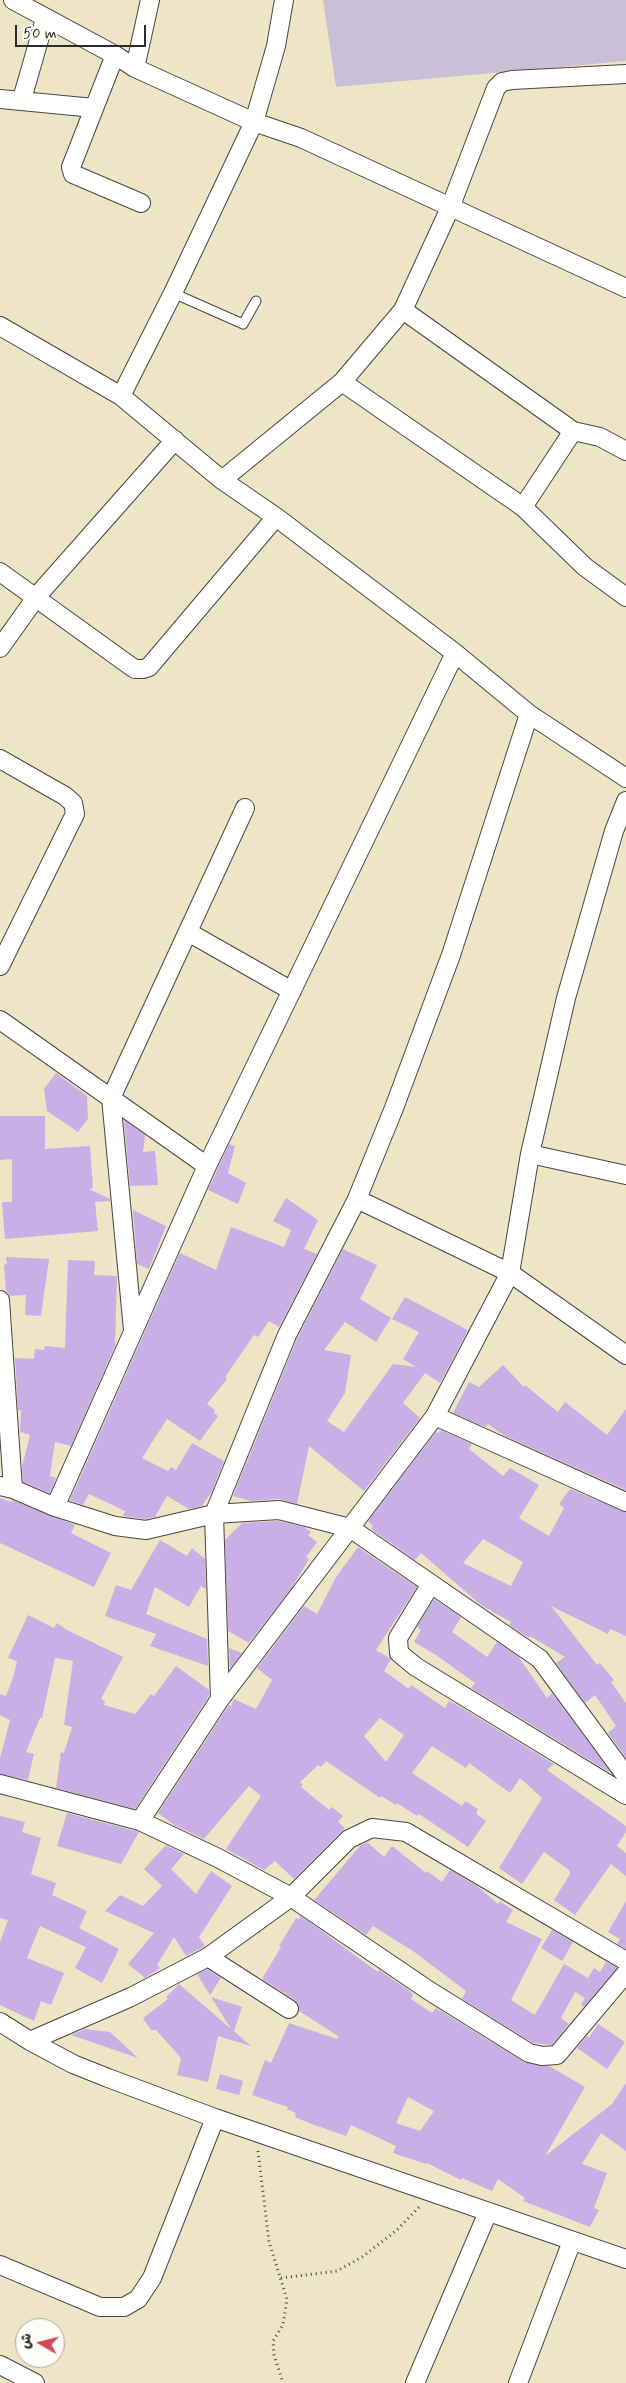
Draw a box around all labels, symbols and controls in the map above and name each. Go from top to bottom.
scale bar [18,15,149,47]
text: 50 m [23,24,57,44]
north arrow [15,2318,65,2368]
text: ش [16,2332,36,2350]

